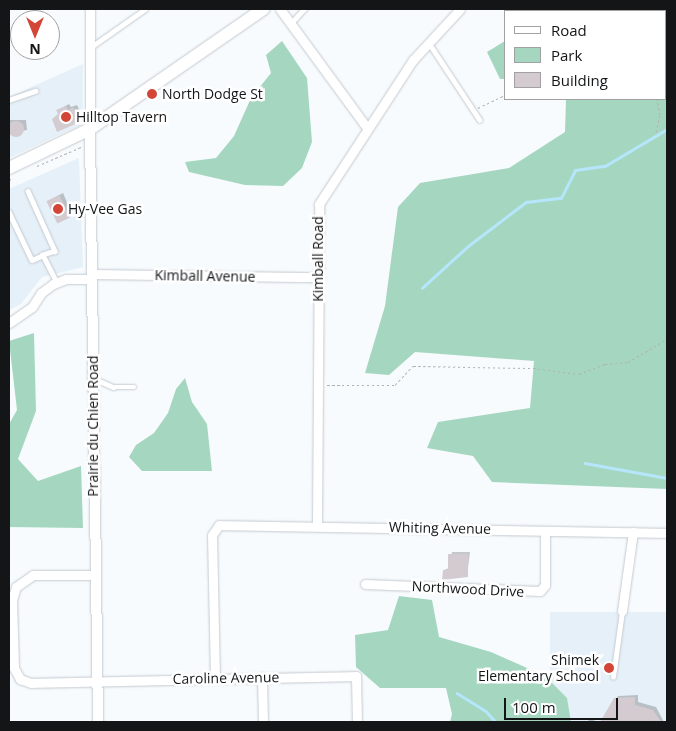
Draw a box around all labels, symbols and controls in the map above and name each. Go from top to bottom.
north arrow [10,10,60,60]
legend [503,10,666,100]
text: Road [551,20,587,40]
text: N [29,40,41,59]
text: Park [551,45,582,65]
text: Building [551,70,608,90]
place label: North Dodge St [162,86,263,102]
marker: North Dodge St [146,88,158,100]
place label: Hilltop Tavern [76,109,167,125]
marker: Hilltop Tavern [60,111,72,123]
place label: Hy-Vee Gas [68,201,142,217]
marker: Hy-Vee Gas [52,203,64,215]
street label: Kimball Road [310,216,326,302]
street label: Kimball Avenue [154,267,256,285]
street label: Prairie du Chien Road [85,355,101,497]
street label: Whiting Avenue [389,519,491,537]
street label: Northwood Drive [411,578,525,600]
place label: Shimek Elementary School [478,652,599,684]
marker: Shimek Elementary School [603,662,615,674]
street label: Caroline Avenue [173,669,279,687]
scale bar [506,688,620,720]
text: 100 m [512,697,556,717]

